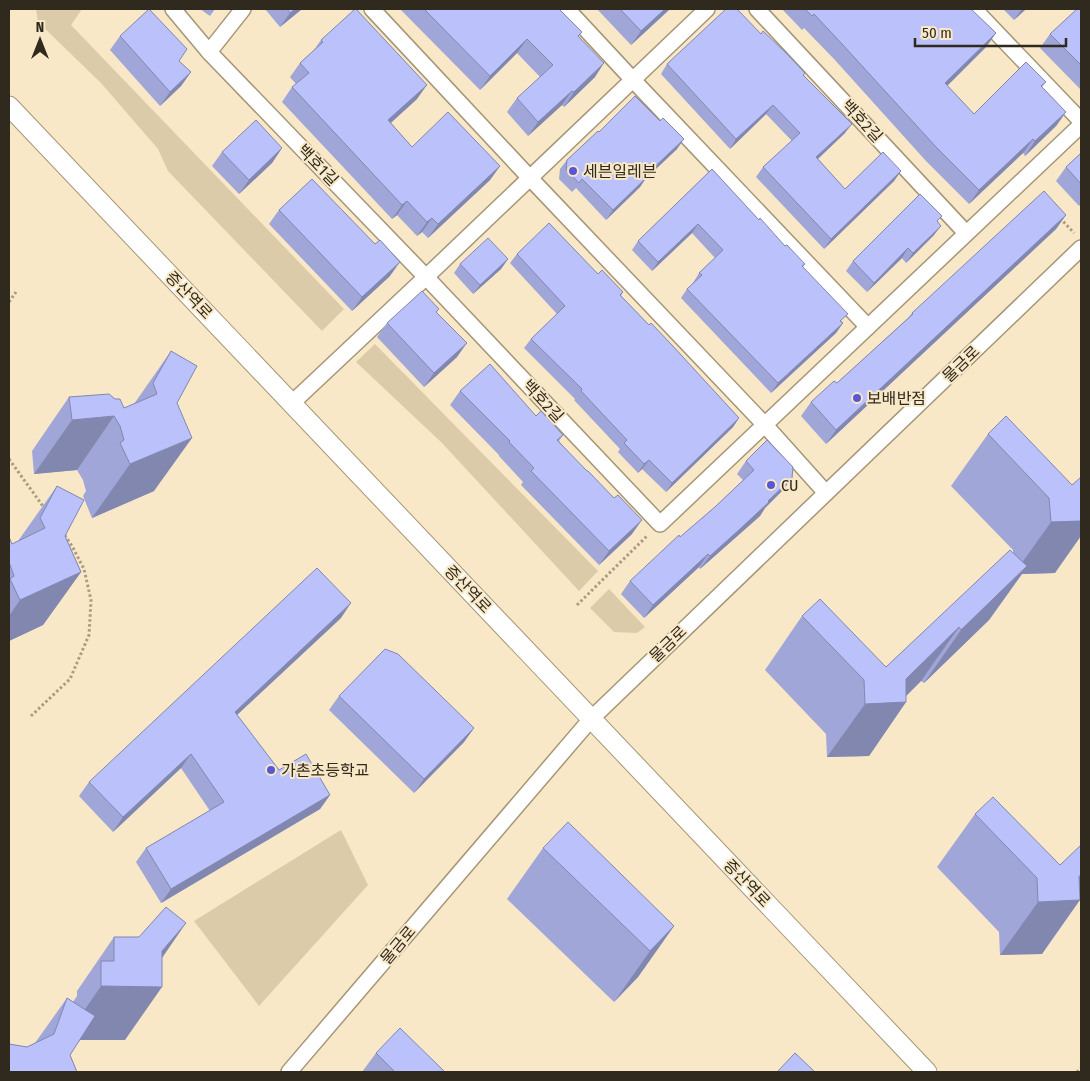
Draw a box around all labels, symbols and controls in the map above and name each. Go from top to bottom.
north arrow [15,15,65,65]
scale bar [915,15,1066,47]
text: N [36,19,44,36]
text: 50 m [922,24,952,42]
street label: 백호2길 [838,96,886,146]
street label: 백호1길 [294,140,342,190]
place label: 세븐일레븐 [583,162,657,181]
marker: 세븐일레븐 [567,165,579,177]
street label: 증산역로 [162,267,216,323]
street label: 물금로 [939,342,984,386]
street label: 백호2길 [519,376,567,426]
place label: 보배반점 [867,389,926,408]
marker: 보배반점 [851,392,863,404]
place label: CU [781,476,798,495]
marker: CU [765,479,777,491]
street label: 증산역로 [441,561,495,617]
street label: 물금로 [646,622,691,666]
place label: 가촌초등학교 [281,761,369,780]
marker: 가촌초등학교 [265,764,277,776]
street label: 증산역로 [720,855,774,911]
street label: 물금로 [377,922,420,968]

